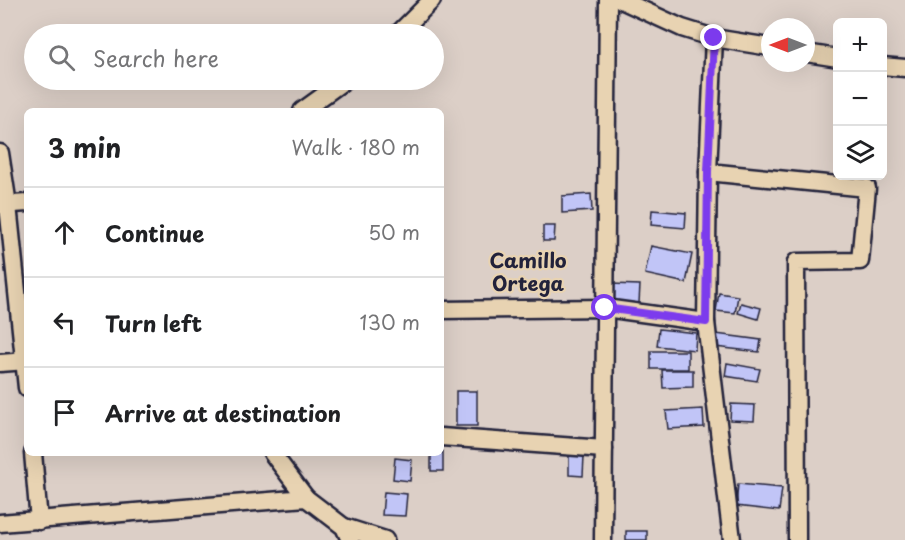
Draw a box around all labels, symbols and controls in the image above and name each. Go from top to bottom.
north arrow [761,18,815,72]
map controls [833,18,887,180]
button: + [833,18,887,72]
search box [24,24,444,90]
route end [700,24,726,50]
icon: search [45,41,78,74]
text: Search here [93,41,219,74]
button: − [833,72,887,126]
button: layers [833,126,887,180]
text: 3 min [48,128,121,167]
text: Walk · 180 m [292,132,420,162]
icon: ahead [48,216,81,249]
text: Continue [105,216,204,249]
text: 50 m [368,217,420,247]
district label: Camillo Ortega [489,245,567,298]
route start [591,294,617,320]
icon: left [48,306,81,339]
text: Turn left [105,306,202,339]
text: 130 m [360,307,420,337]
icon: arrive [48,396,81,429]
text: Arrive at destination [105,396,341,429]

